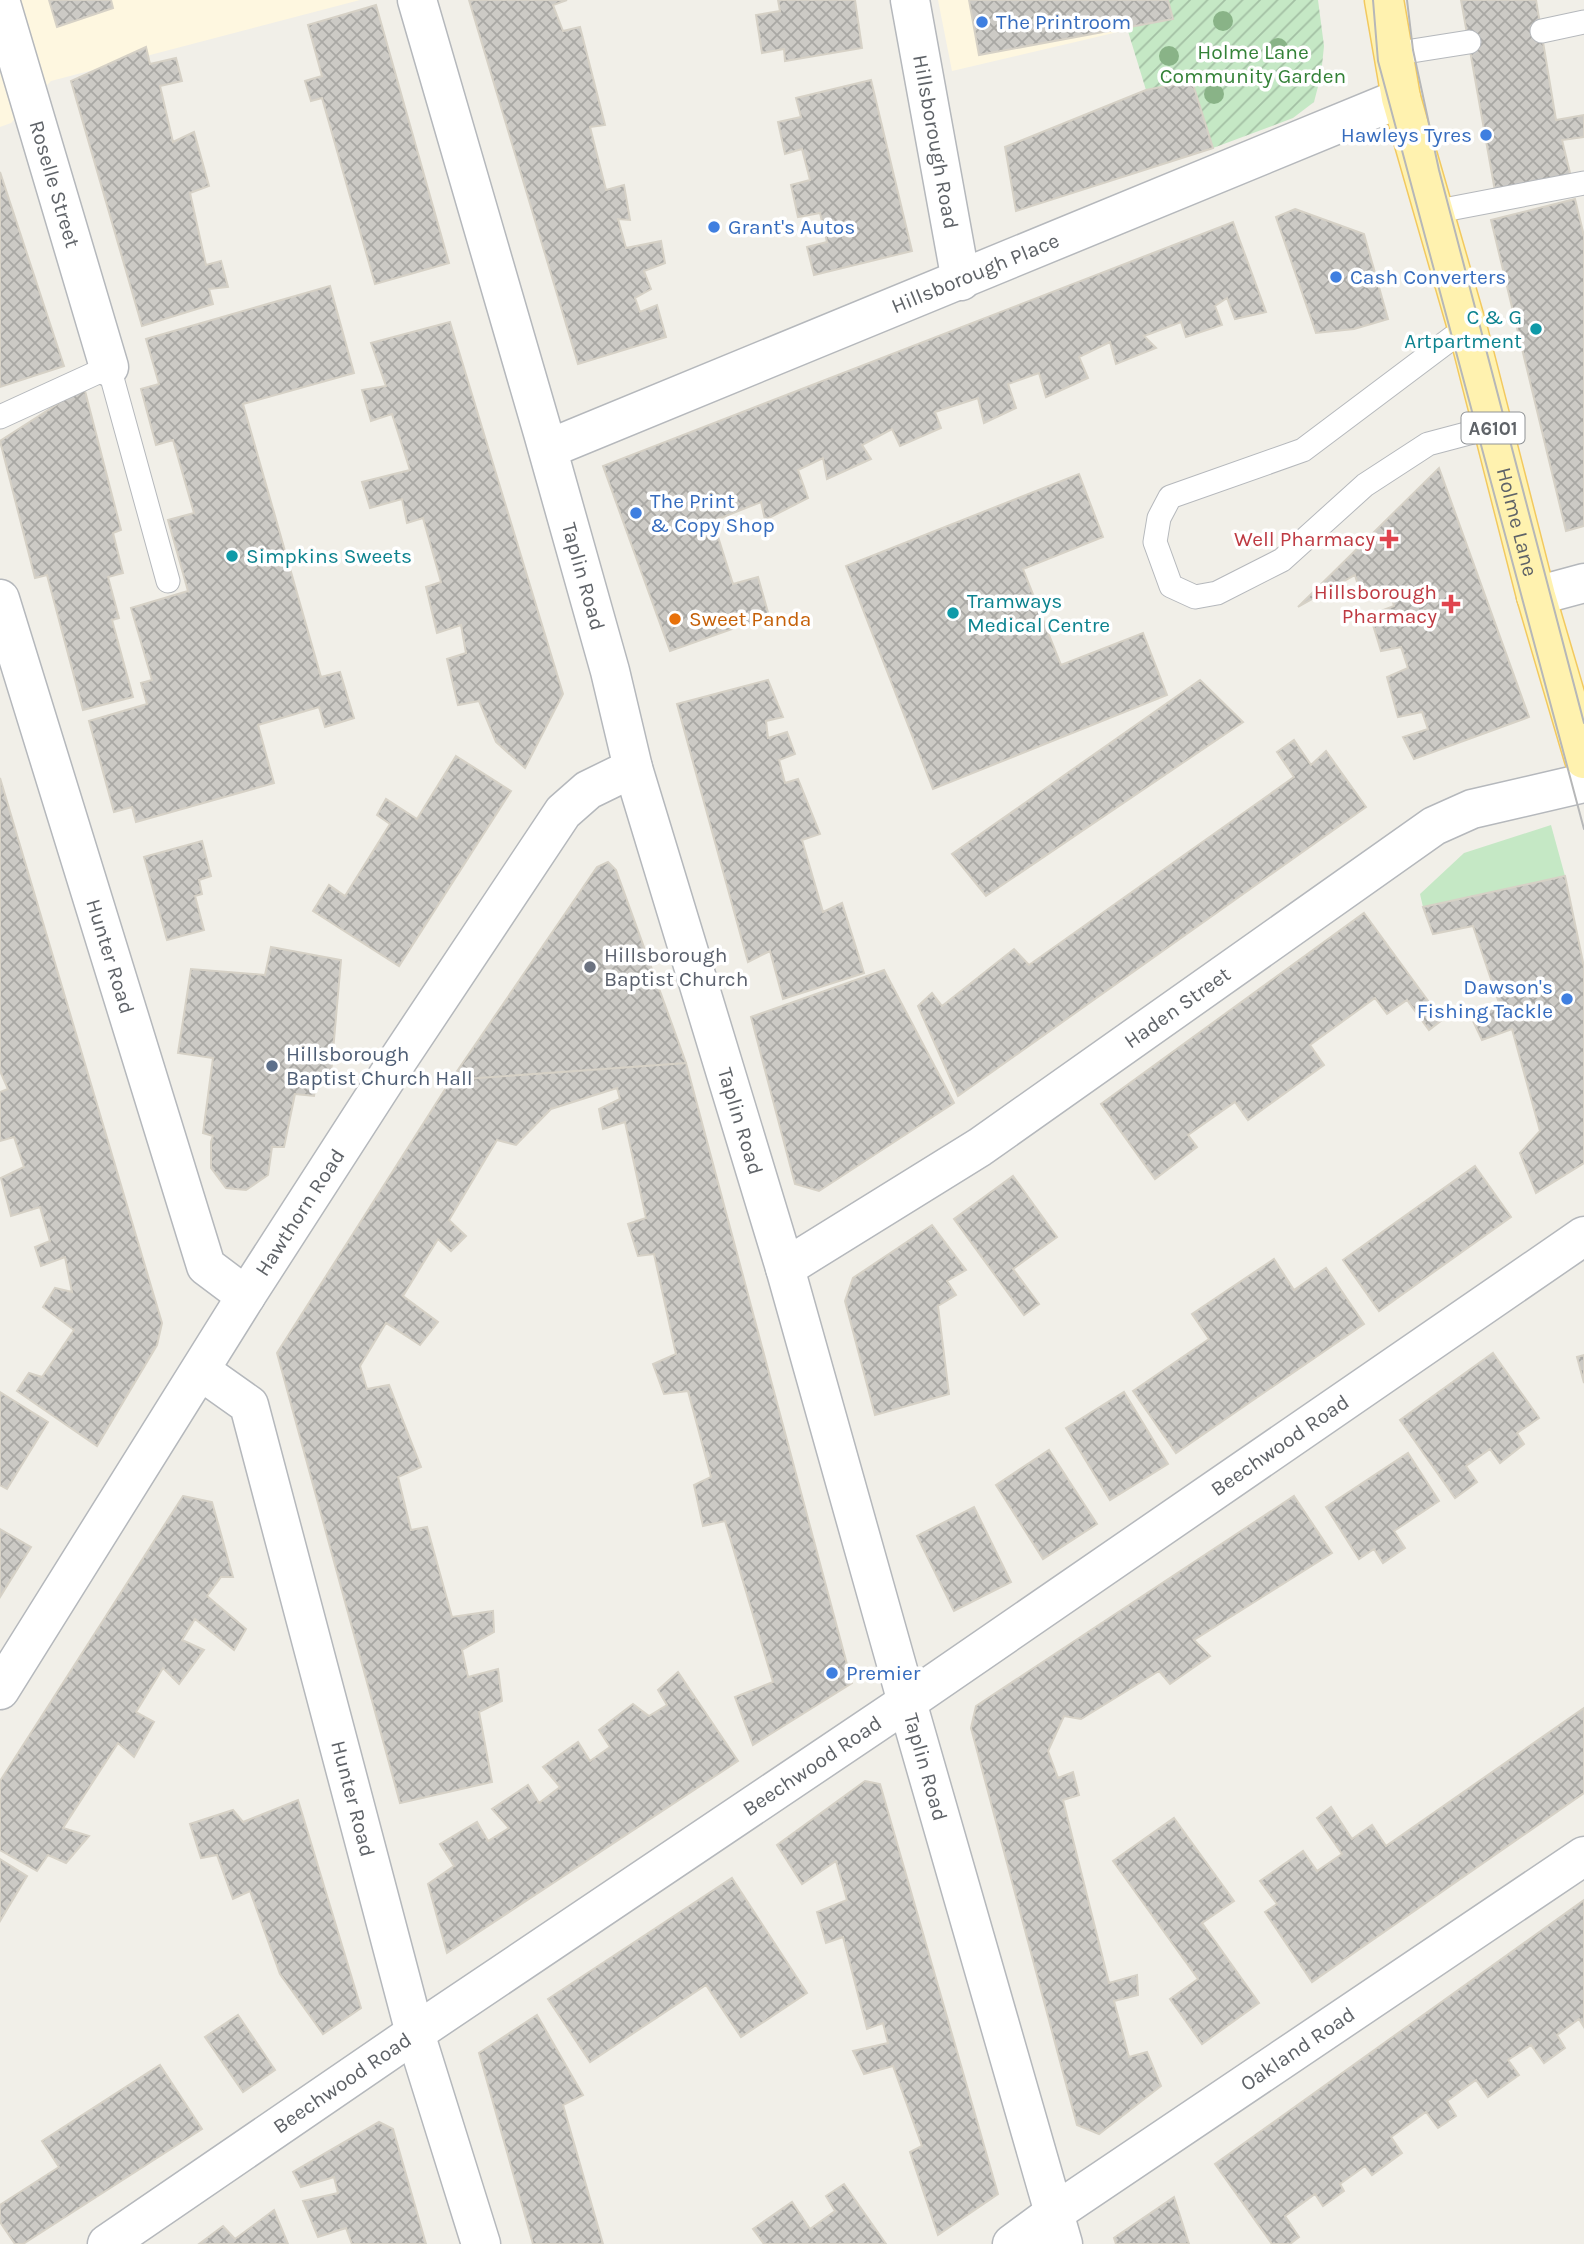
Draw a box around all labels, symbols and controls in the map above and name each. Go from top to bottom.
place label: The Printroom [996,10,1131,34]
marker: The Printroom [974,14,990,30]
park label: Holme Lane Community Garden [1160,40,1346,88]
street label: Hillsborough Road [908,53,963,231]
street label: Roselle Street [24,118,85,251]
place label: Hawleys Tyres [1341,123,1472,147]
marker: Hawleys Tyres [1478,127,1494,143]
place label: Grant's Autos [728,215,855,239]
marker: Grant's Autos [706,219,722,235]
street label: Hillsborough Place [888,228,1063,318]
place label: Cash Converters [1350,265,1506,289]
marker: Cash Converters [1328,269,1344,285]
place label: C & G Artpartment [1404,305,1522,353]
marker: C & G Artpartment [1528,321,1544,337]
road number: A6101 [1462,412,1524,444]
street label: Holme Lane [1492,465,1543,579]
place label: The Print & Copy Shop [650,489,775,537]
marker: The Print & Copy Shop [628,505,644,521]
street label: Taplin Road [557,520,610,633]
place label: Well Pharmacy [1234,527,1375,551]
marker: Well Pharmacy [1381,531,1397,547]
place label: Simpkins Sweets [246,544,412,568]
marker: Simpkins Sweets [224,548,240,564]
place label: Hillsborough Pharmacy [1314,580,1437,628]
place label: Tramways Medical Centre [967,589,1110,637]
marker: Hillsborough Pharmacy [1443,596,1459,612]
marker: Tramways Medical Centre [945,605,961,621]
place label: Sweet Panda [689,607,811,631]
marker: Sweet Panda [667,611,683,627]
street label: Hunter Road [81,896,139,1017]
place label: Hillsborough Baptist Church [604,943,748,991]
marker: Hillsborough Baptist Church [582,959,598,975]
street label: Haden Street [1120,962,1235,1053]
place label: Dawson's Fishing Tackle [1417,975,1553,1023]
marker: Dawson's Fishing Tackle [1559,991,1575,1007]
place label: Hillsborough Baptist Church Hall [286,1042,473,1090]
marker: Hillsborough Baptist Church Hall [264,1058,280,1074]
street label: Taplin Road [713,1065,768,1178]
street label: Hawthorn Road [250,1144,350,1280]
street label: Beechwood Road [1206,1389,1353,1501]
place label: Premier [846,1661,921,1685]
marker: Premier [824,1665,840,1681]
street label: Beechwood Road [738,1711,886,1821]
street label: Taplin Road [899,1711,953,1824]
street label: Hunter Road [326,1738,380,1859]
street label: Oakland Road [1236,2002,1360,2096]
street label: Beechwood Road [268,2027,416,2139]

